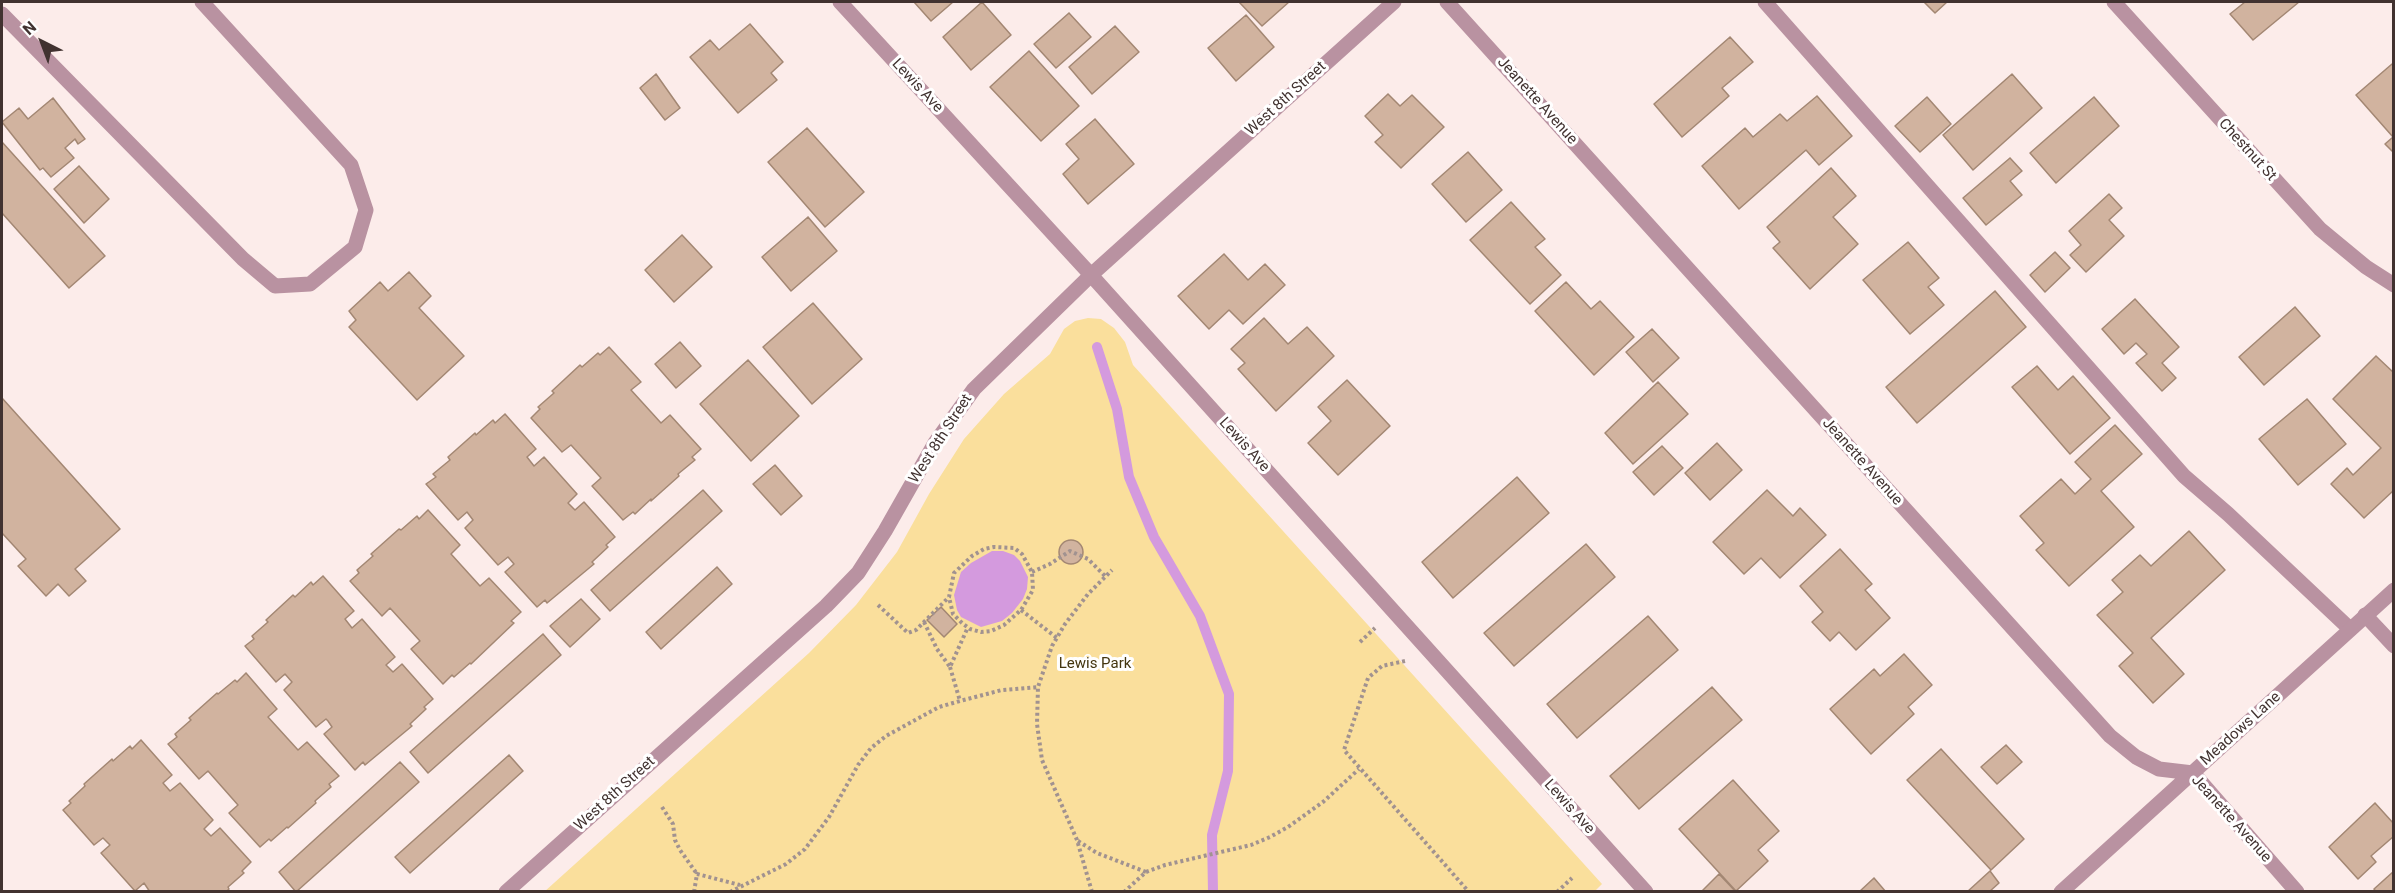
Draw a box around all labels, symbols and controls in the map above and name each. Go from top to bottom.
north arrow [12,12,72,72]
text: N [19,17,40,39]
street label: Jeanette Avenue [1493,54,1581,148]
street label: Lewis Ave [888,55,946,117]
street label: West 8th Street [1242,58,1330,140]
street label: Chestnut St [2214,115,2280,185]
street label: West 8th Street [906,391,976,487]
street label: Lewis Ave [1215,414,1273,476]
street label: Jeanette Avenue [1818,415,1906,509]
park label: Lewis Park [1059,655,1131,673]
street label: Meadows Lane [2197,688,2285,770]
street label: West 8th Street [571,753,659,835]
street label: Jeanette Avenue [2187,772,2275,866]
street label: Lewis Ave [1540,776,1598,838]

